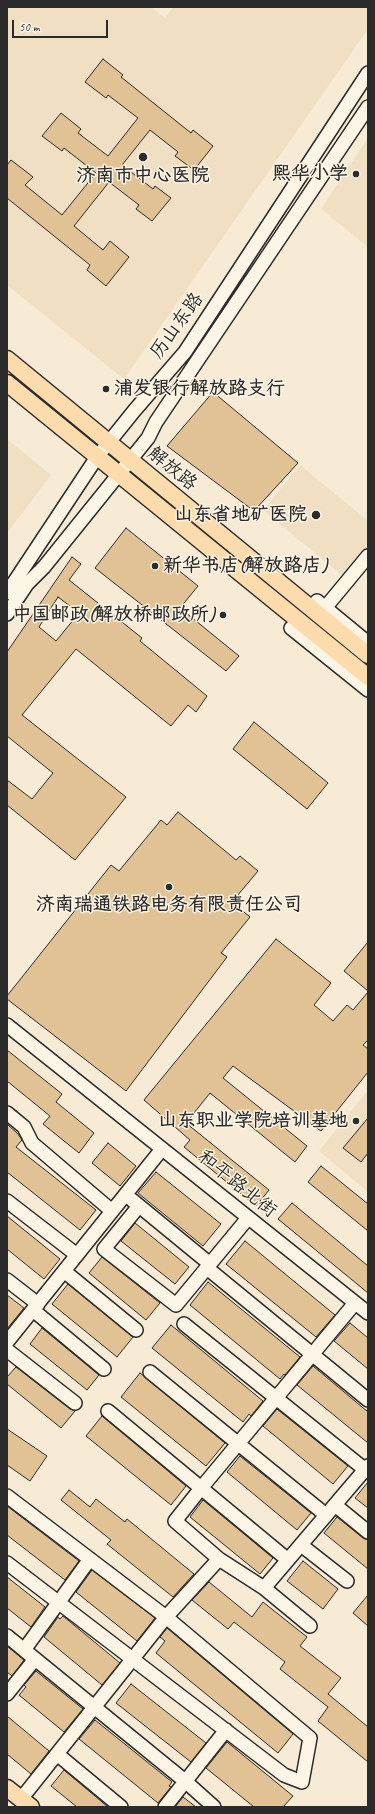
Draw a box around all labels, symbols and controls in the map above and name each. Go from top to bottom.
scale bar [14,12,110,38]
text: 50 m [19,19,39,35]
marker: 济南市中心医院 [137,151,149,163]
place label: 熙华小学 [272,163,348,185]
place label: 济南市中心医院 [77,165,209,187]
marker: 熙华小学 [351,169,361,179]
street label: 历山东路 [145,289,209,363]
place label: 浦发银行解放路支行 [114,378,285,400]
marker: 浦发银行解放路支行 [101,384,111,394]
street label: 解放路 [143,442,201,496]
place label: 山东省地矿医院 [174,504,307,526]
marker: 山东省地矿医院 [310,509,322,521]
place label: 新华书店(解放路店) [163,555,328,577]
marker: 新华书店(解放路店) [150,561,160,571]
place label: 中国邮政(解放桥邮政所) [12,604,215,626]
marker: 中国邮政(解放桥邮政所) [218,610,228,620]
marker: 济南瑞通铁路电务有限责任公司 [164,882,174,892]
place label: 济南瑞通铁路电务有限责任公司 [36,894,302,916]
place label: 山东职业学院培训基地 [158,1110,348,1132]
marker: 山东职业学院培训基地 [351,1116,361,1126]
street label: 和平路北街 [193,1145,281,1223]

